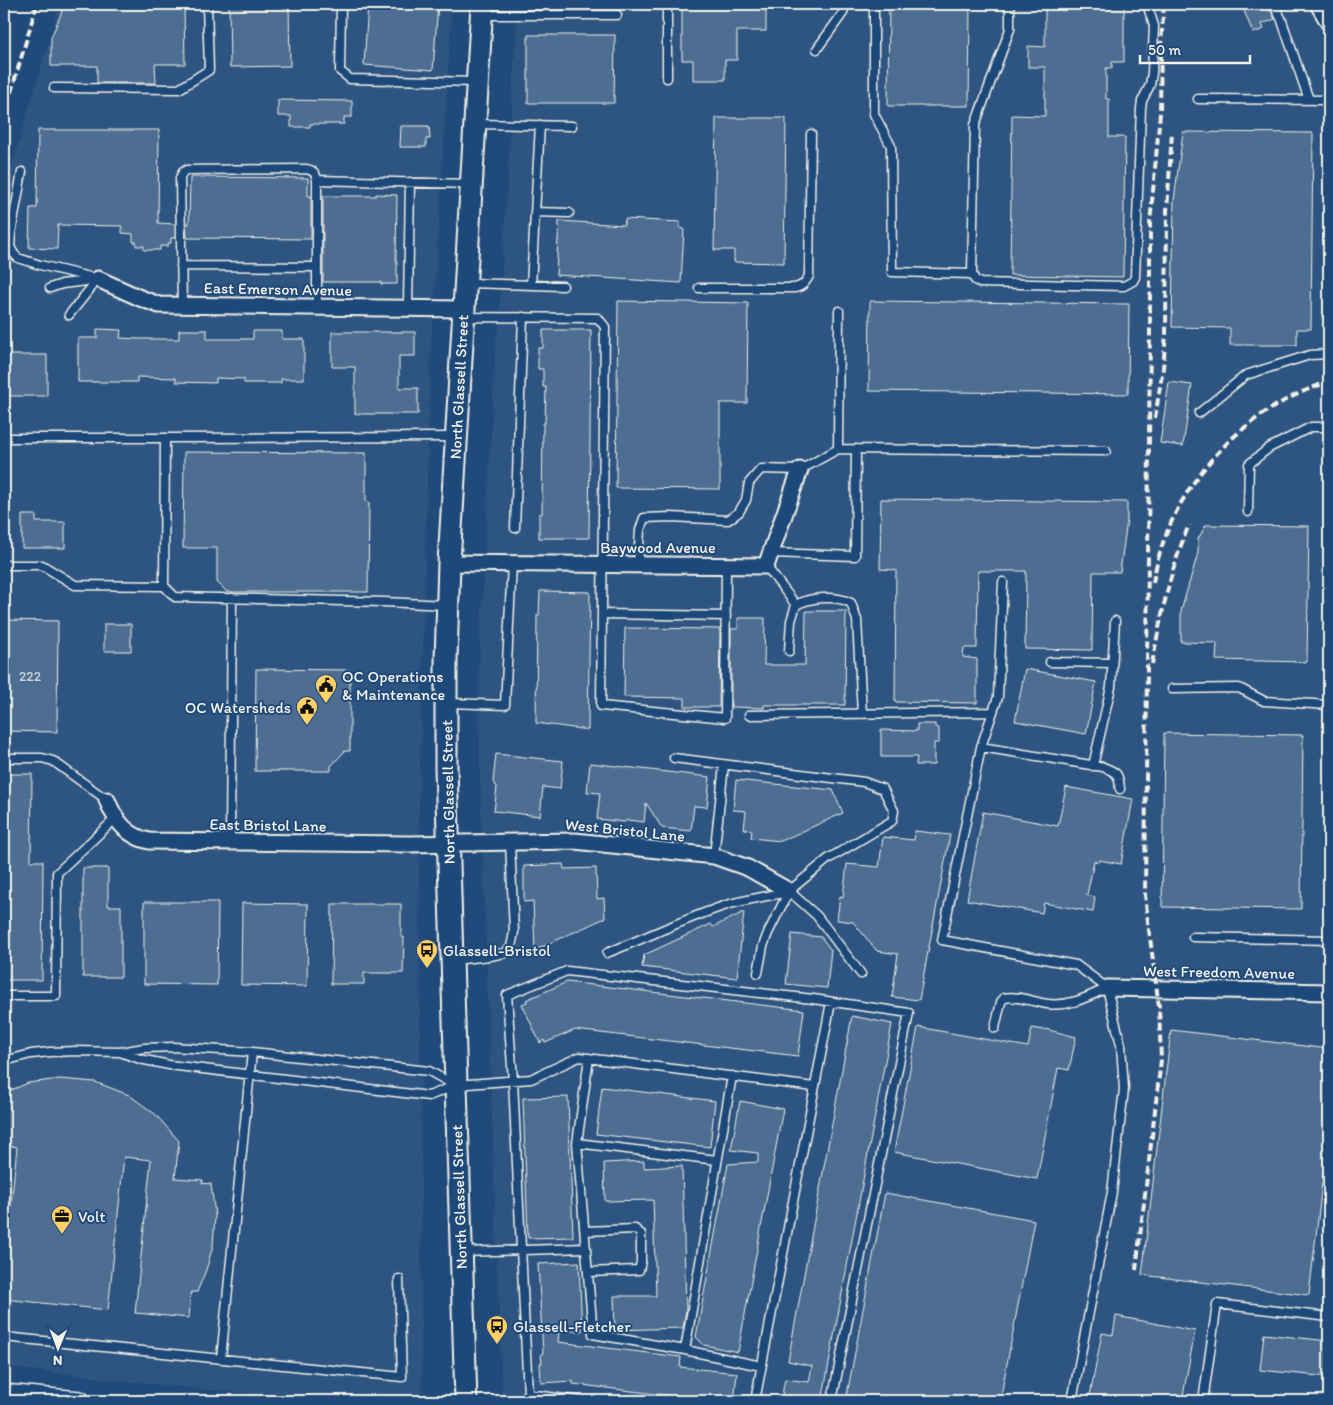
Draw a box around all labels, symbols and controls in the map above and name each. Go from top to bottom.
scale bar [1140,32,1250,64]
text: 50 m [1148,41,1181,59]
street label: East Emerson Avenue [204,278,353,300]
street label: North Glassell Street [446,314,472,460]
street label: Baywood Avenue [600,538,716,557]
place label: OC Operations & Maintenance [342,667,445,704]
house number: 222 [19,668,42,685]
public building icon: OC Operations & Maintenance [314,673,338,704]
public building icon: OC Watersheds [295,695,319,726]
place label: OC Watersheds [185,698,291,717]
street label: North Glassell Street [437,720,459,864]
street label: East Bristol Lane [209,814,327,836]
street label: West Bristol Lane [564,814,686,846]
bus stop icon: Glassell-Bristol [415,938,439,969]
place label: Glassell-Bristol [443,941,551,960]
street label: West Freedom Avenue [1143,961,1295,983]
street label: North Glassell Street [447,1124,471,1270]
office icon: Volt [50,1204,74,1235]
place label: Volt [78,1207,105,1226]
bus stop icon: Glassell-Fletcher [485,1314,509,1345]
place label: Glassell-Fletcher [513,1317,631,1336]
north arrow [32,1322,82,1372]
text: N [53,1352,63,1369]

